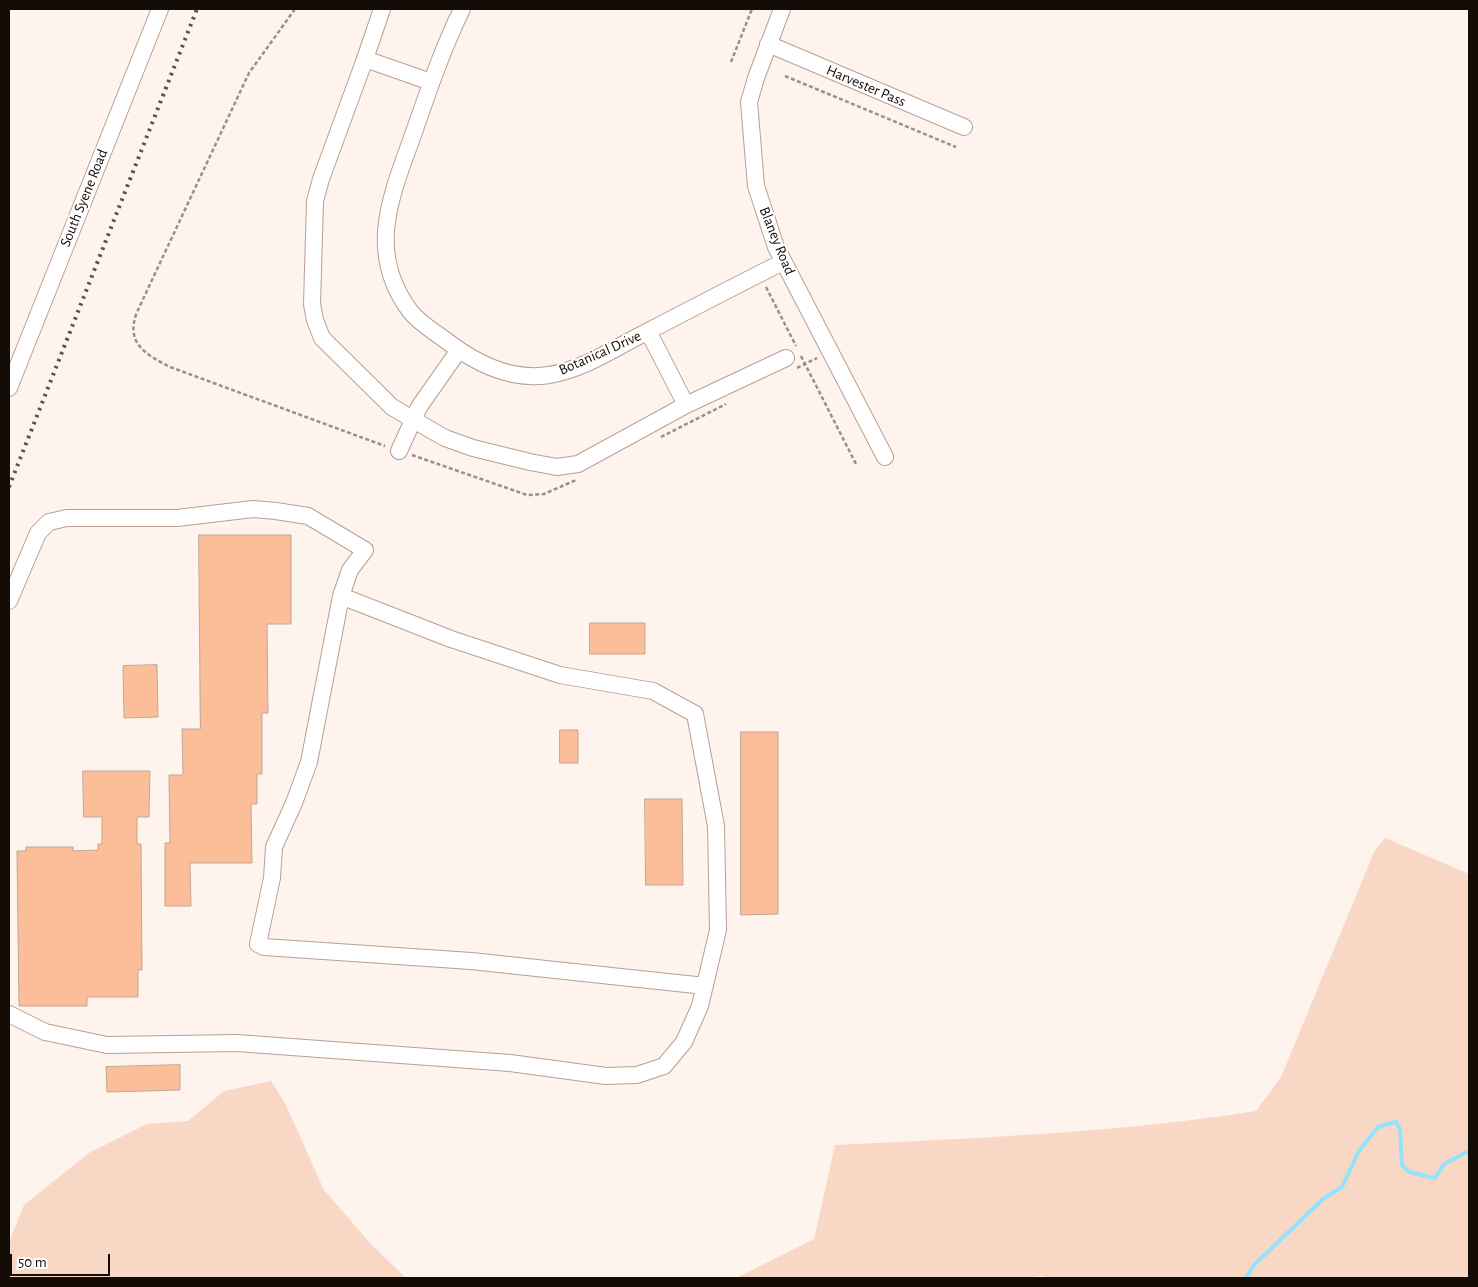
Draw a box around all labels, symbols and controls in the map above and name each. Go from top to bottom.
street label: Harvester Pass [824,61,908,111]
street label: South Syene Road [56,147,112,249]
street label: Blaney Road [755,204,799,278]
street label: Botanical Drive [556,327,644,379]
scale bar [12,1244,112,1276]
text: 50 m [18,1255,47,1270]

